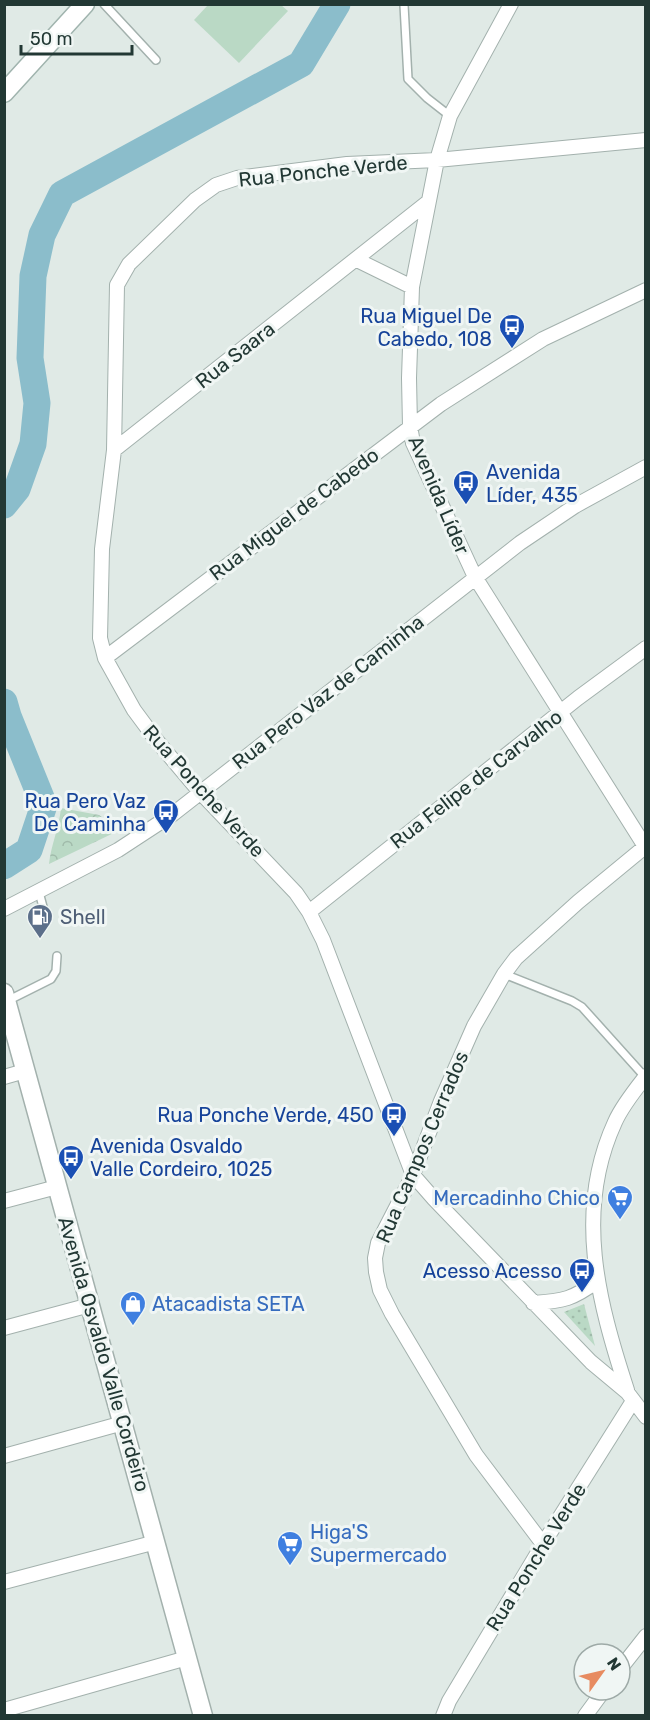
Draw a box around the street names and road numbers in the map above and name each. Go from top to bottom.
street label: Rua Ponche Verde [237,150,409,192]
street label: Rua Saara [191,317,279,393]
street label: Avenida Líder [403,432,475,558]
street label: Rua Miguel de Cabedo [205,443,383,585]
street label: Rua Pero Vaz de Caminha [227,610,429,774]
street label: Rua Felipe de Carvalho [385,704,567,854]
street label: Rua Ponche Verde [138,720,270,862]
street label: Rua Campos Cerrados [371,1048,473,1246]
street label: Avenida Osvaldo Valle Cordeiro [53,1214,155,1494]
street label: Rua Ponche Verde [481,1479,591,1635]

